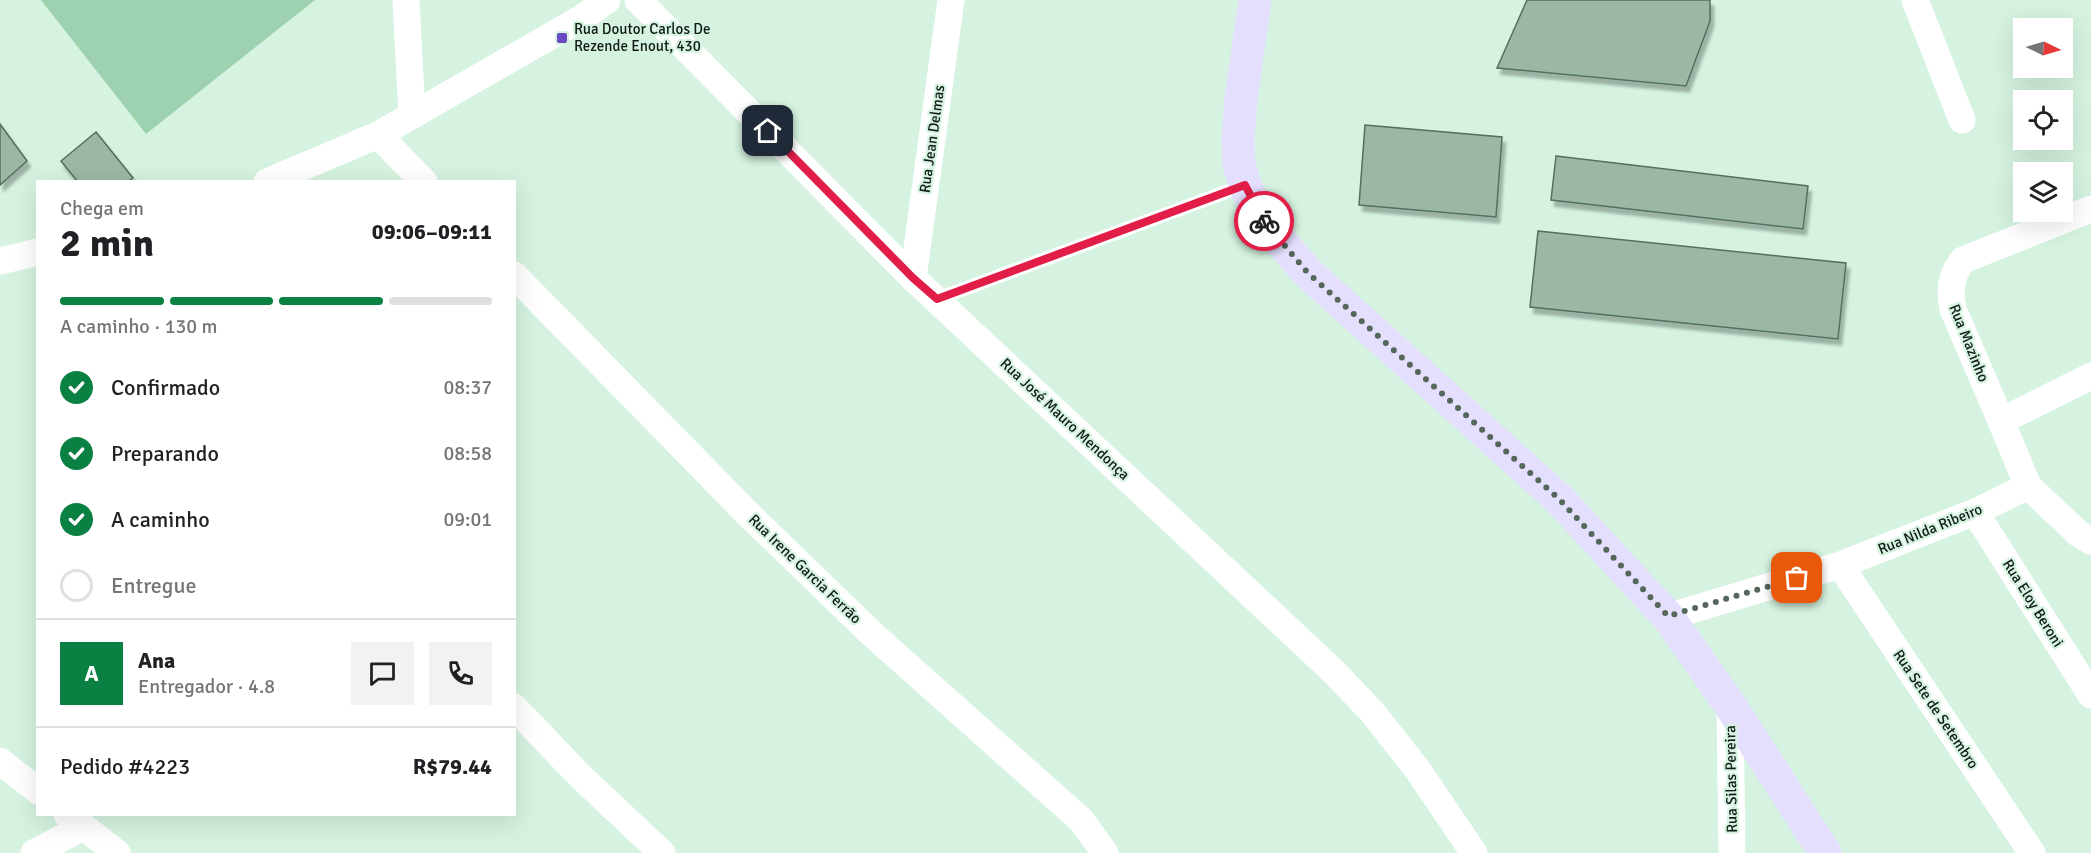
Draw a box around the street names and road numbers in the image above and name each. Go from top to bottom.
street label: Rua Jean Delmas [916,83,949,194]
street label: Rua Mazinho [1945,301,1993,385]
street label: Rua José Mauro Mendonça [997,354,1133,484]
street label: Rua Nilda Ribeiro [1875,500,1985,558]
street label: Rua Irene Garcia Ferrão [745,511,865,628]
street label: Rua Eloy Beroni [1999,556,2067,650]
street label: Rua Sete de Setembro [1889,646,1983,772]
street label: Rua Silas Pereira [1721,725,1741,833]

